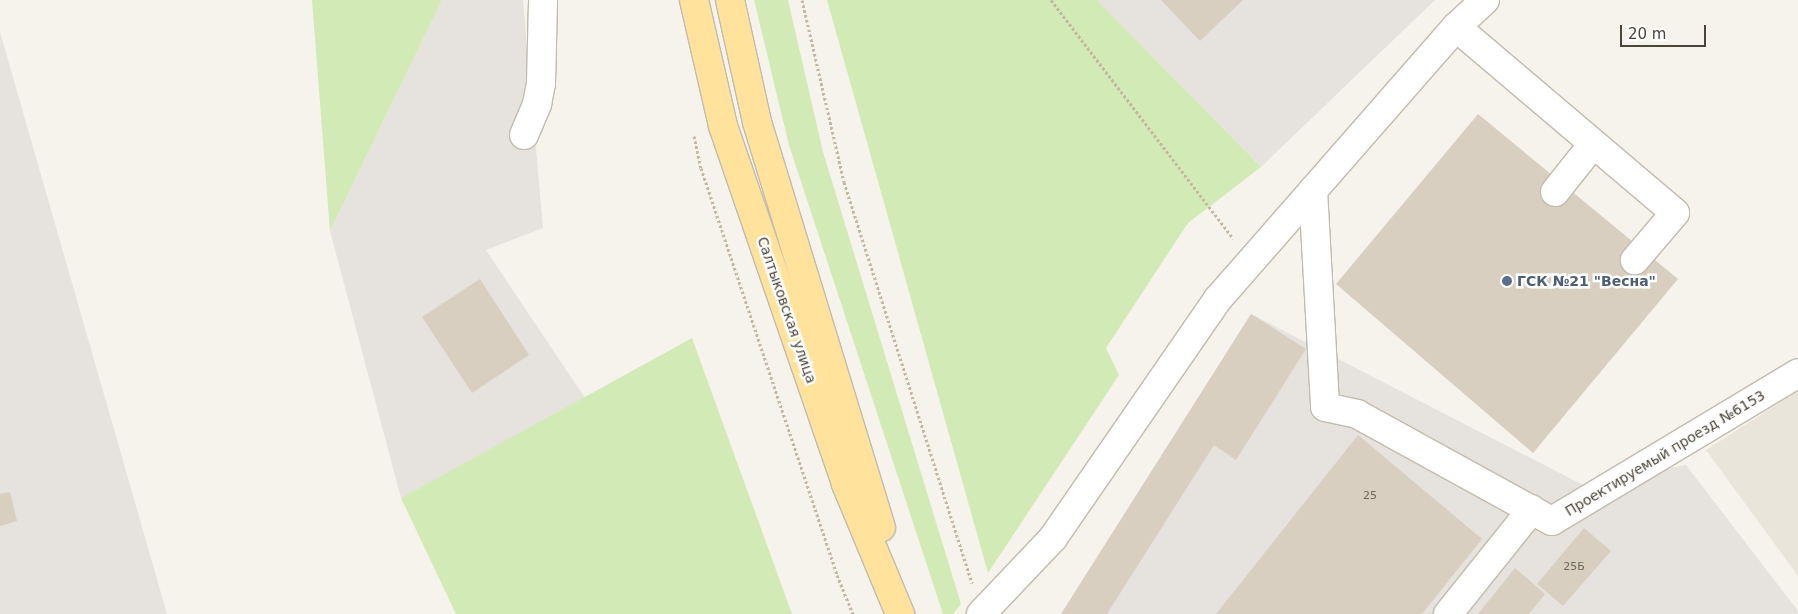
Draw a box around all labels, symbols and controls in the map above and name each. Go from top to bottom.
scale bar [1623,15,1709,47]
text: 20 m [1628,25,1666,43]
street label: Салтыковская улица [754,235,820,385]
place label: ГСК №21 "Весна" [1517,273,1656,289]
marker: ГСК №21 "Весна" [1501,275,1513,287]
street label: Проектируемый проезд №6153 [1562,387,1768,519]
house number: 25 [1363,489,1377,503]
house number: 25Б [1563,560,1585,574]

